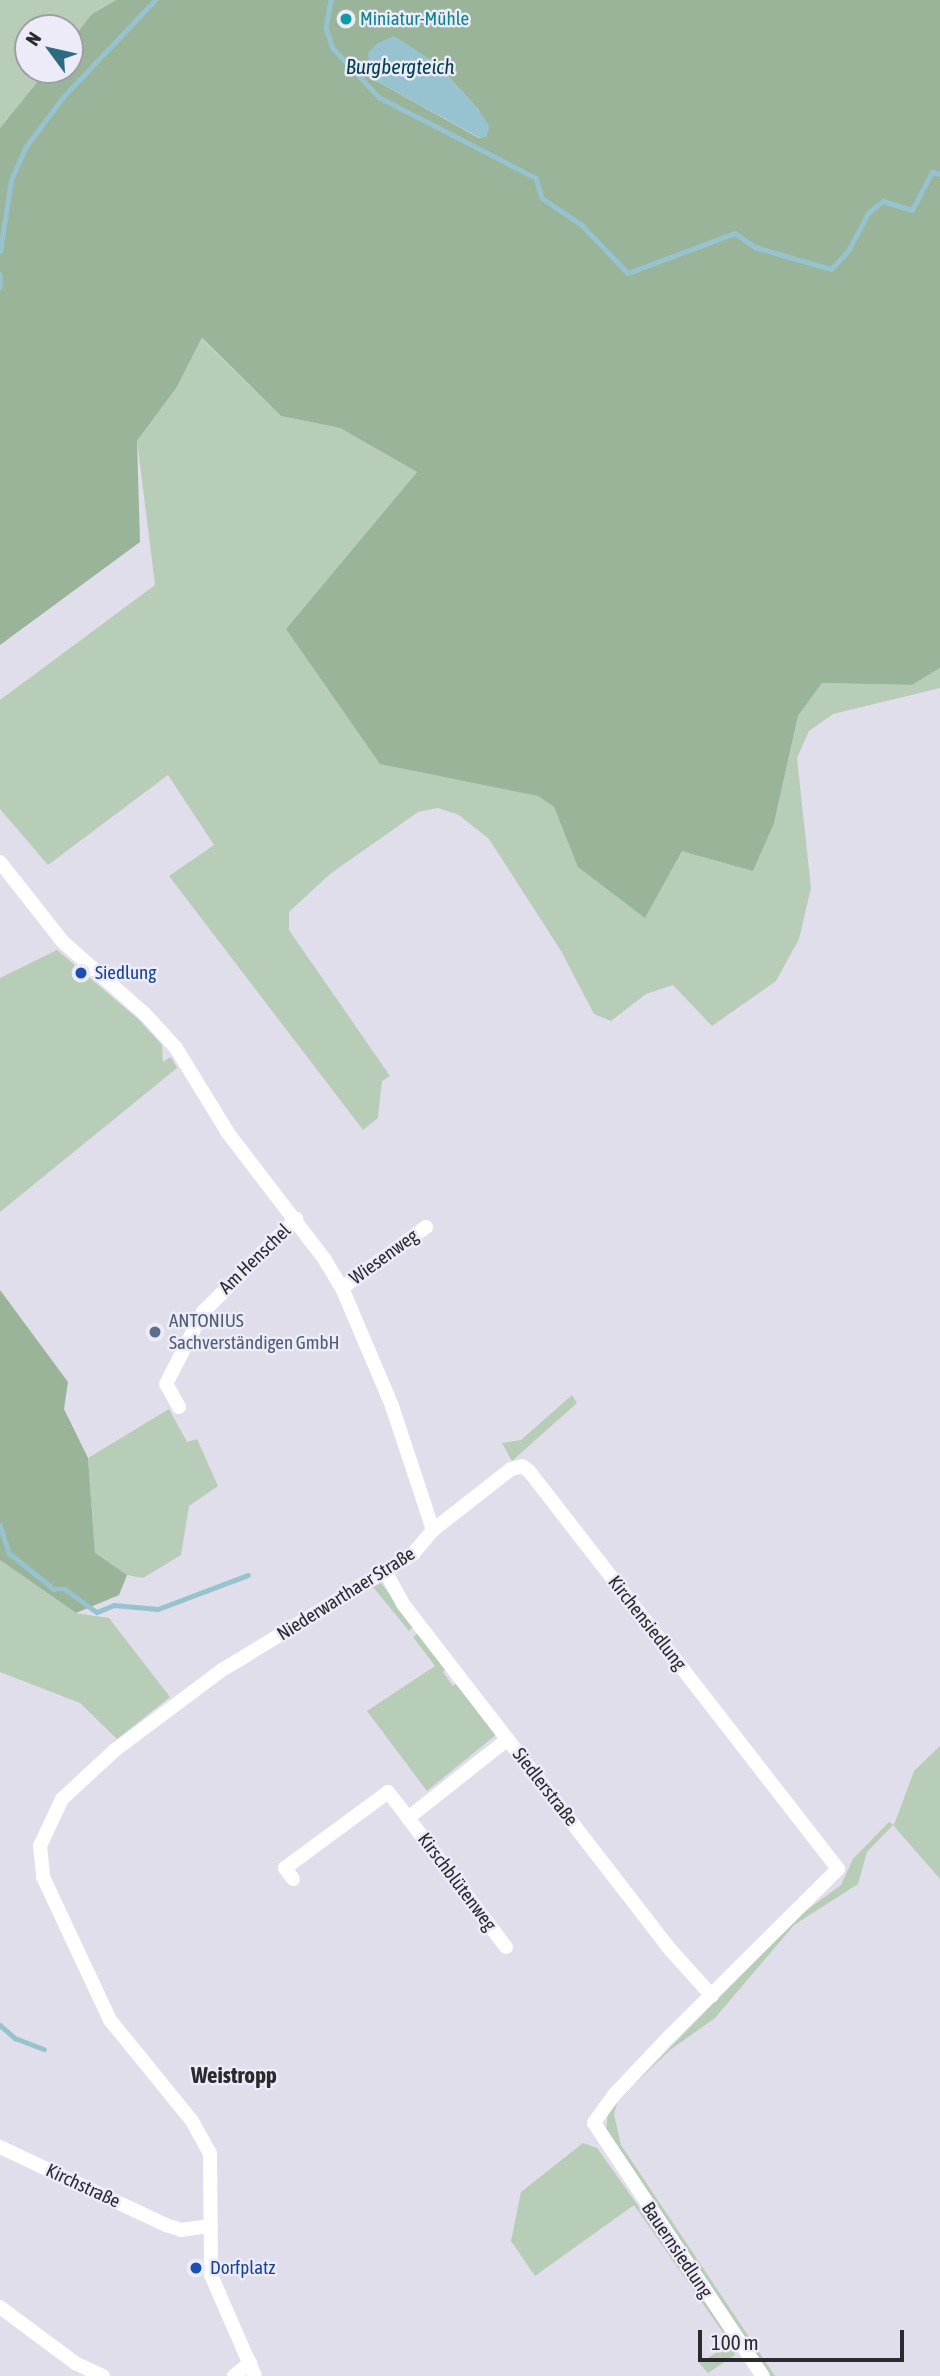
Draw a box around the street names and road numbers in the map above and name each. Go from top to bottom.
street label: Am Henschel [214,1219,296,1299]
street label: Wiesenweg [345,1224,423,1290]
street label: Niederwarthaer Straße [273,1542,419,1646]
street label: Kirchensiedlung [603,1571,691,1675]
street label: Siedlerstraße [507,1743,583,1831]
street label: Kirschblütenweg [413,1829,501,1935]
street label: Kirchstraße [42,2159,124,2213]
street label: Bauernsiedlung [637,2198,717,2302]

